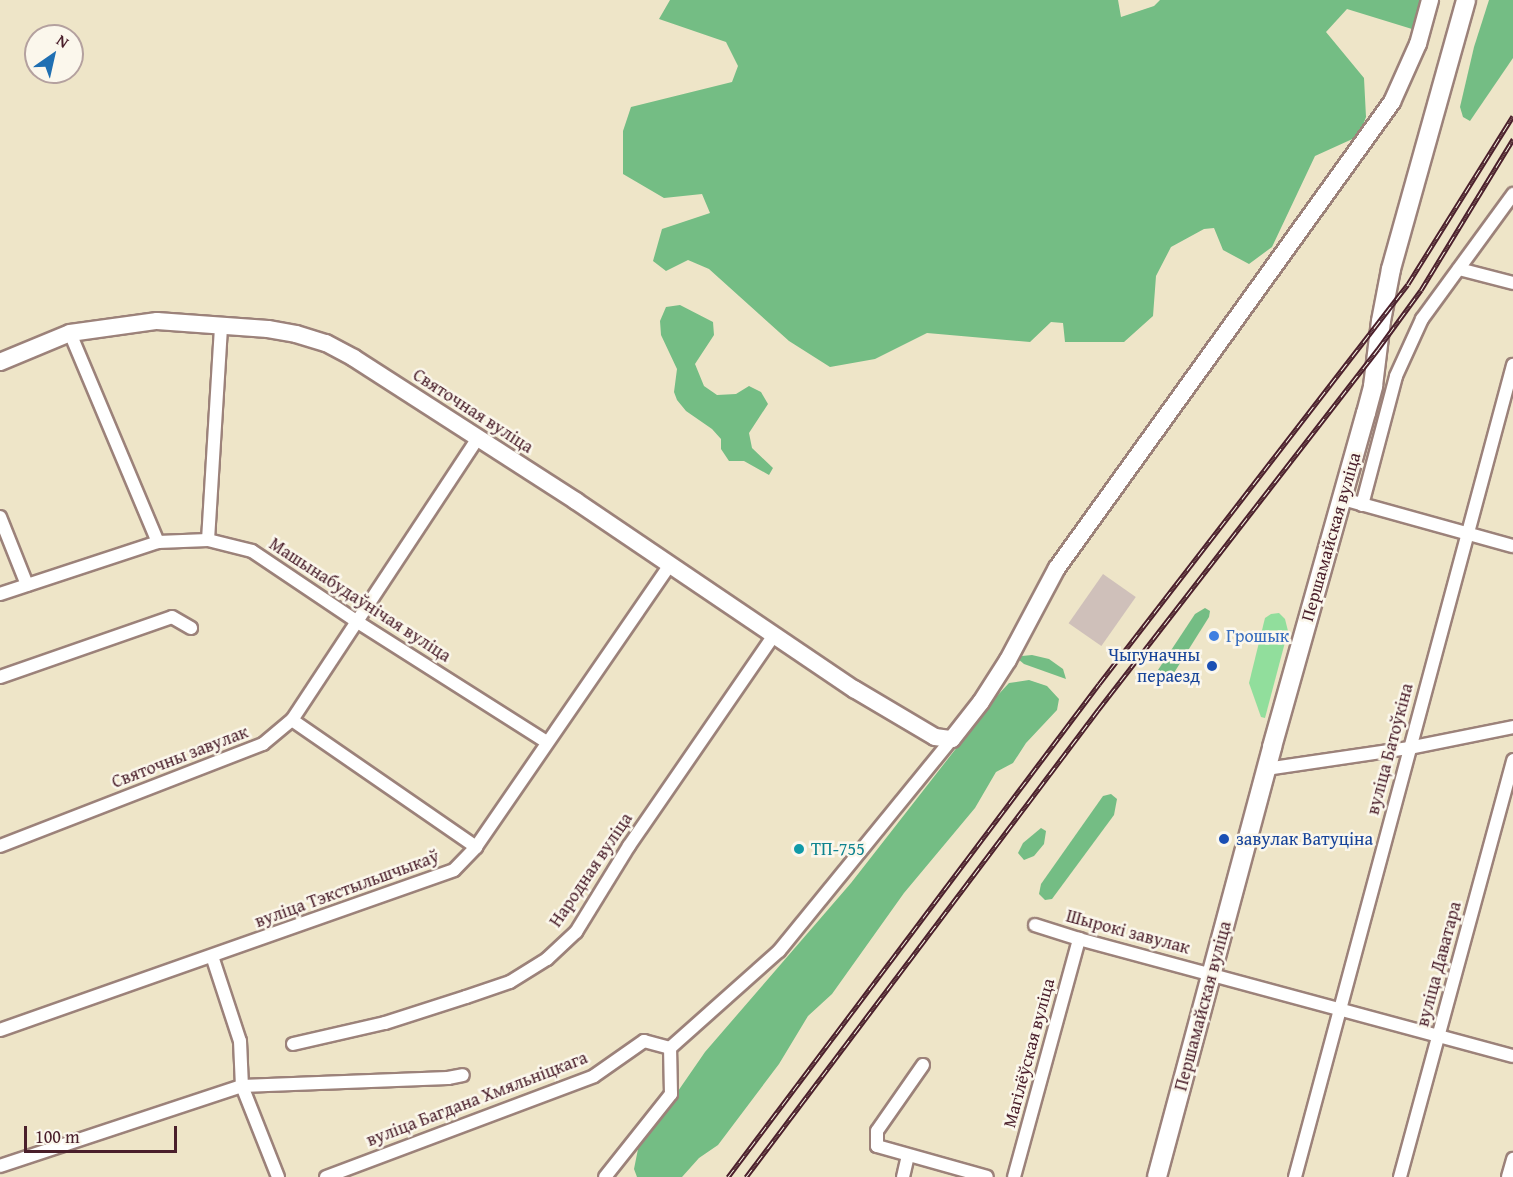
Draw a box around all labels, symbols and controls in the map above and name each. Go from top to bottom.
north arrow [24,24,84,84]
text: N [52,28,74,54]
street label: Святочная вуліца [409,364,537,458]
street label: Першамайская вуліца [1297,450,1365,624]
street label: Машынабудаўнічая вуліца [265,533,455,667]
place label: Грошык [1226,625,1289,647]
marker: Грошык [1207,629,1221,643]
place label: Чыгуначны пераезд [1108,645,1200,688]
marker: Чыгуначны пераезд [1205,659,1219,673]
street label: вуліца Батоўкіна [1362,681,1418,817]
street label: Святочны завулак [109,721,251,793]
street label: Народная вуліца [545,809,637,931]
place label: завулак Ватуціна [1236,828,1373,850]
marker: завулак Ватуціна [1217,832,1231,846]
place label: ТП-755 [811,838,865,860]
marker: ТП-755 [792,842,806,856]
street label: вуліца Тэкстыльшчыкаў [252,846,442,932]
street label: вуліца Даватара [1412,899,1466,1029]
street label: Шырокі завулак [1064,905,1192,959]
street label: Першамайская вуліца [1170,919,1236,1093]
street label: Магілёўская вуліца [999,976,1059,1130]
street label: вуліца Багдана Хмяльніцкага [364,1047,590,1151]
scale bar [27,1114,180,1152]
text: 100 m [35,1123,80,1150]

